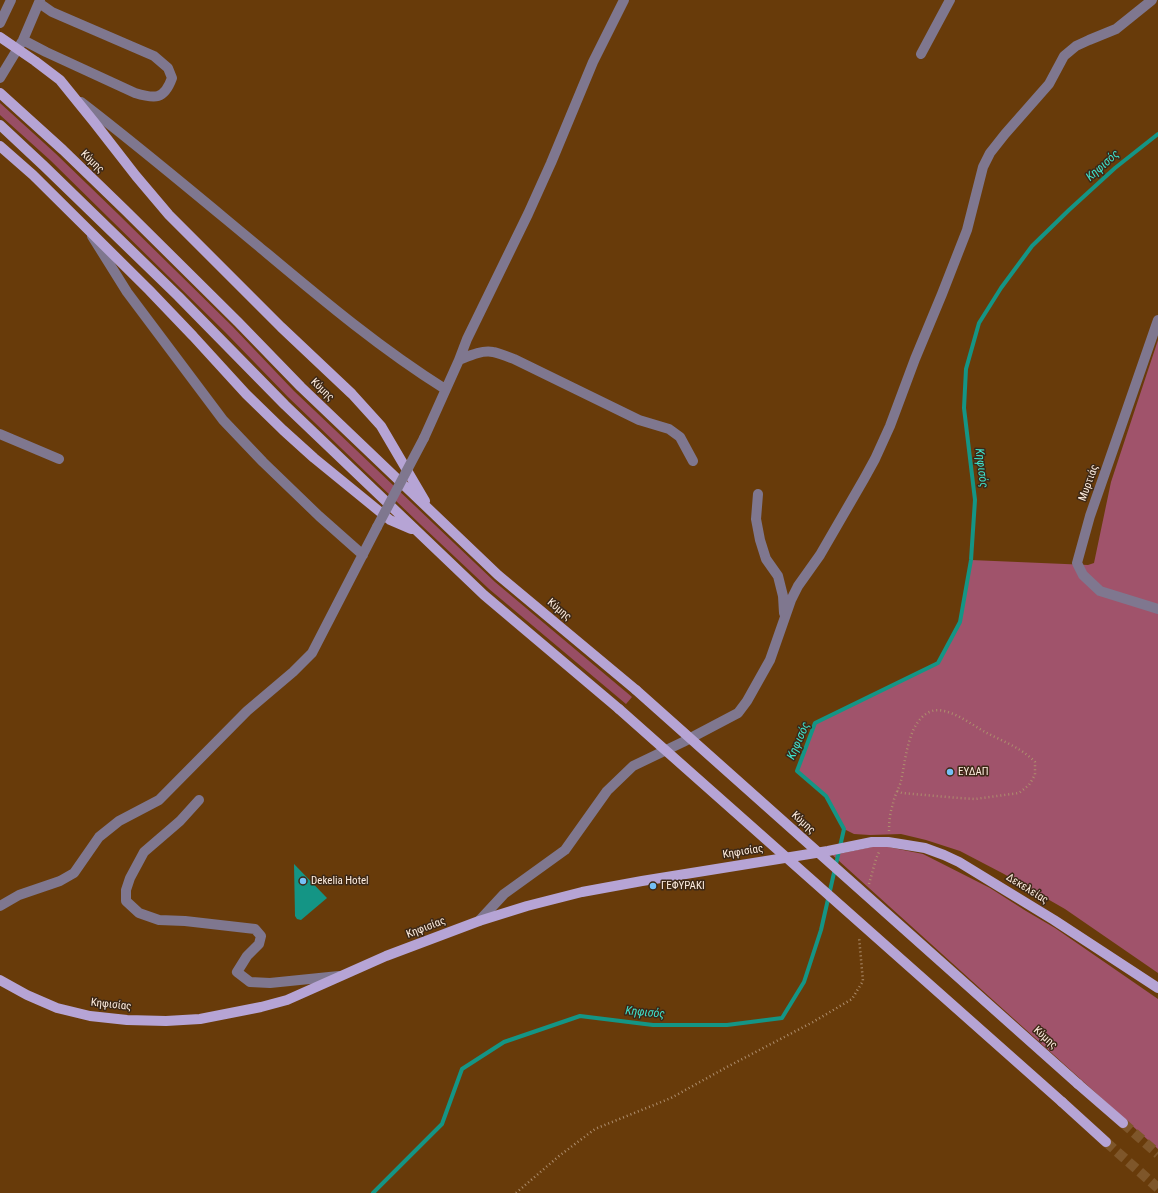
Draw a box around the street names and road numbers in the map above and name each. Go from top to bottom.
street label: Κύμης [78,148,106,176]
street label: Κύμης [308,376,336,404]
street label: Μυρτιάς [1076,463,1102,503]
street label: Κύμης [544,596,574,624]
street label: Κύμης [788,809,818,837]
street label: Κηφισίας [722,842,764,862]
street label: Δεκελείας [1004,871,1050,907]
street label: Κηφισίας [405,915,447,941]
street label: Κηφισίας [90,996,132,1014]
street label: Κύμης [1030,1024,1060,1052]

